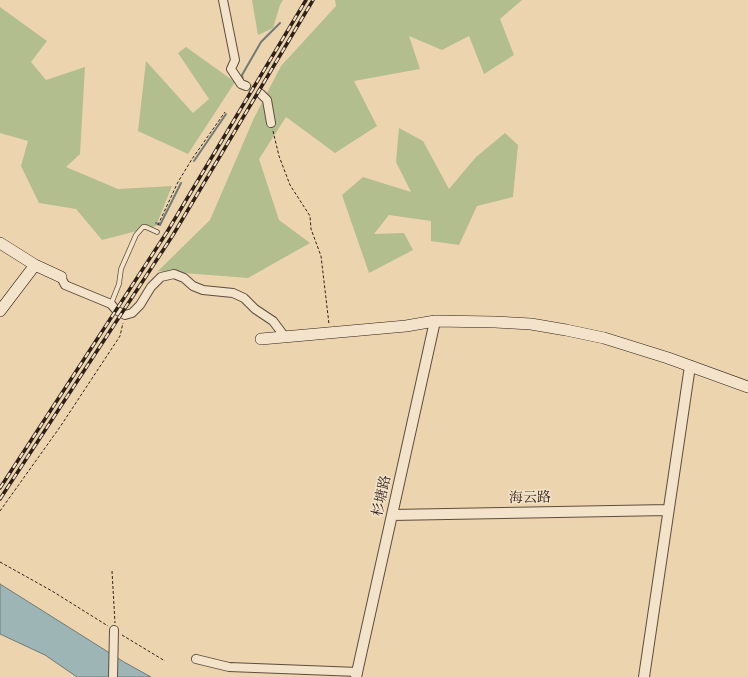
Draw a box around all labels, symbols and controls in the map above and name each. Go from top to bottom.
street label: 杉塘路 [369,474,395,518]
street label: 海云路 [509,489,551,507]

